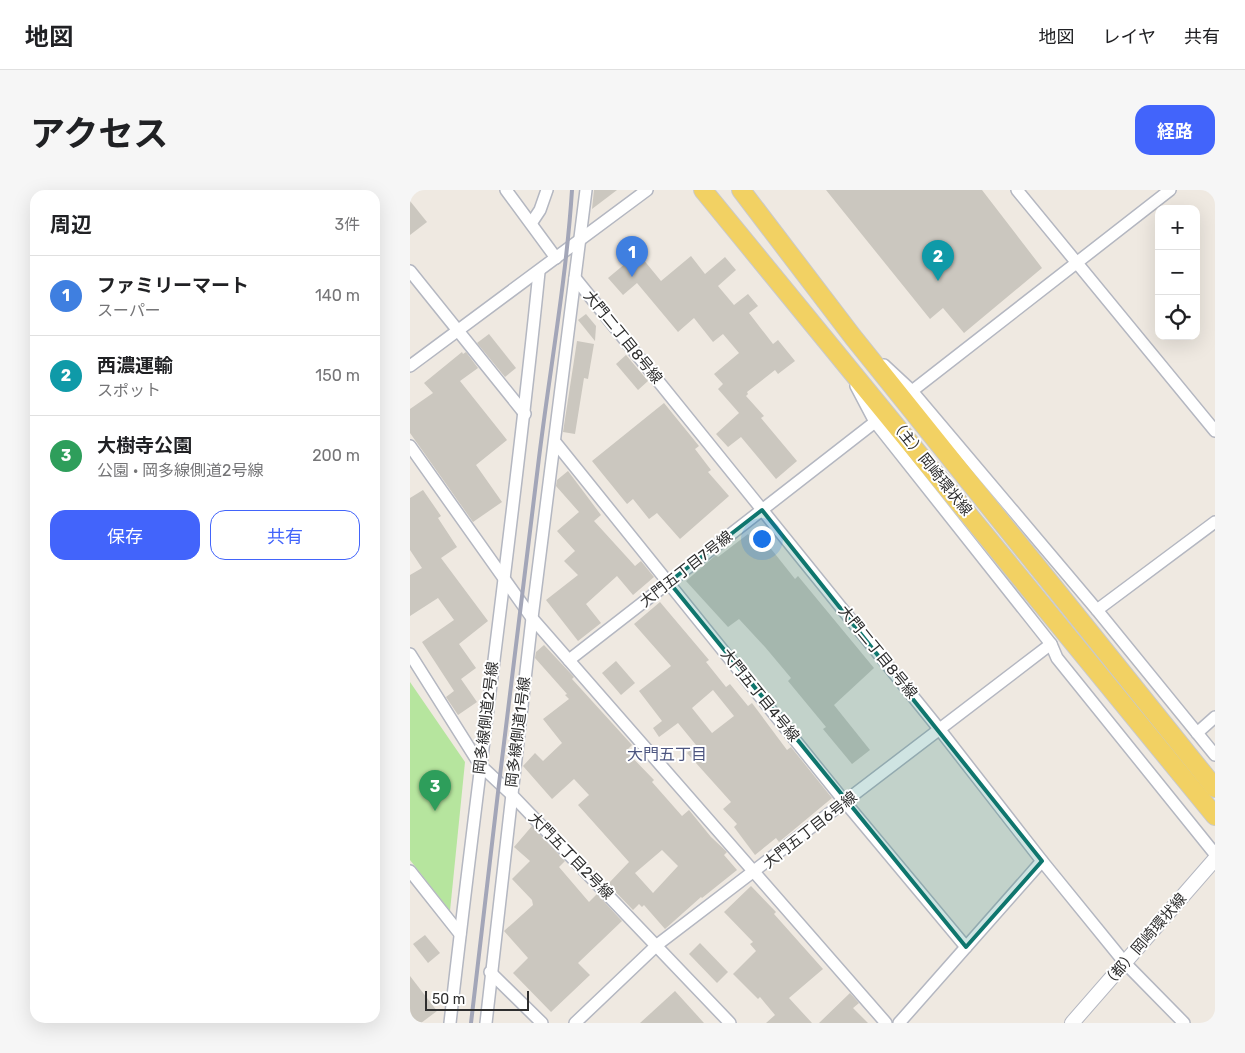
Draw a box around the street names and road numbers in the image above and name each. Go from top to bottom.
street label: 大門二丁目8号線 [580,287,666,387]
street label: （主）岡崎環状線 [886,415,976,519]
street label: 大門五丁目7号線 [636,527,736,611]
street label: 大門二丁目8号線 [835,602,921,702]
street label: 大門五丁目4号線 [717,645,803,745]
street label: 岡多線側道2号線 [470,660,502,776]
street label: 岡多線側道1号線 [502,676,534,788]
street label: 大門五丁目6号線 [760,788,860,872]
street label: 大門五丁目2号線 [525,809,617,903]
street label: （都）岡崎環状線 [1098,890,1190,992]

